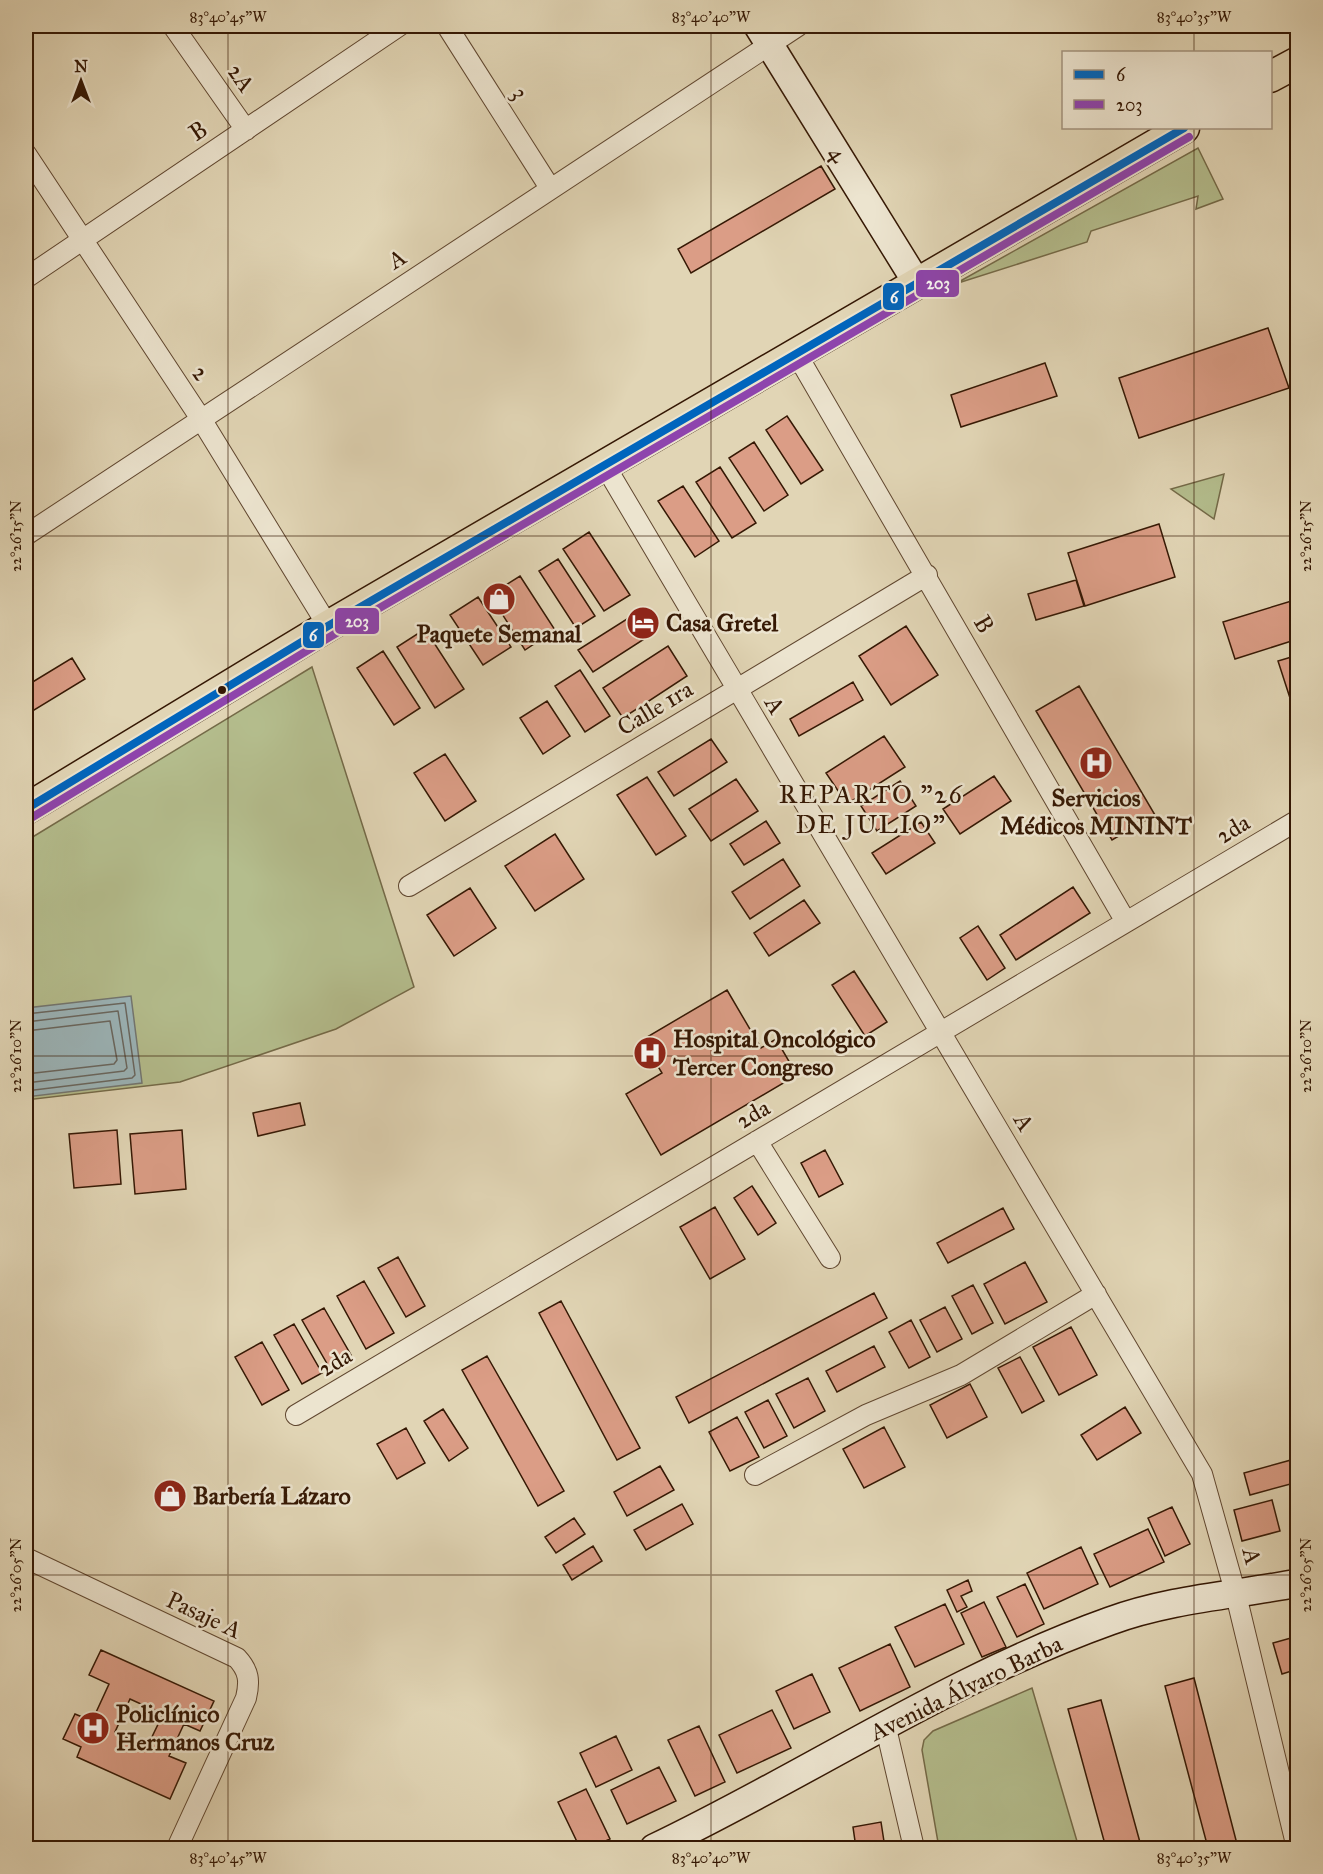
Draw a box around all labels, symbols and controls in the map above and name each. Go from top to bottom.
text: 83°40'45"W [190,8,267,26]
text: 83°40'40"W [672,8,751,26]
text: 83°40'35"W [1157,8,1232,26]
north arrow [51,51,111,111]
legend [1062,51,1272,129]
text: N [74,57,88,76]
street label: 2A [221,58,261,98]
text: 6 [1116,64,1126,86]
street label: 3 [505,81,535,105]
text: 203 [1116,94,1143,116]
street label: B [183,114,213,148]
street label: 4 [822,140,855,168]
street label: A [381,242,412,277]
line badge: 203 [915,269,960,298]
text: 203 [926,274,950,294]
line badge: 6 [882,282,905,311]
text: 6 [890,288,899,307]
street label: 2 [185,360,217,386]
text: 22°26'15"N [7,500,25,572]
text: 22°26'15"N [1297,500,1315,572]
shop icon: Paquete Semanal [481,581,517,617]
hotel icon: Casa Gretel [625,605,661,641]
line badge: 203 [334,607,380,635]
place label: Casa Gretel [666,608,778,638]
street label: B [967,610,1001,638]
text: 203 [345,612,369,632]
place label: Paquete Semanal [416,619,582,649]
line badge: 6 [302,621,325,649]
text: 6 [309,626,318,645]
street label: Calle 1ra [612,673,699,742]
unlabelled marker [216,684,228,696]
street label: A [757,689,792,720]
hospital icon: Servicios Médicos MININT [1078,745,1114,781]
district label: REPARTO "26 DE JULIO" [779,778,963,840]
place label: Servicios Médicos MININT [1000,783,1192,841]
street label: 2da [1211,807,1256,851]
text: 22°26'10"N [7,1019,25,1093]
text: 22°26'10"N [1297,1019,1315,1093]
place label: Hospital Oncológico Tercer Congreso [672,1024,876,1082]
hospital icon: Hospital Oncológico Tercer Congreso [632,1035,668,1071]
street label: 2da [731,1092,776,1135]
street label: A [1006,1106,1041,1137]
street label: 2da [313,1340,358,1384]
shop icon: Barbería Lázaro [152,1478,188,1514]
place label: Barbería Lázaro [193,1481,351,1511]
text: 22°26'05"N [7,1538,25,1612]
text: 22°26'05"N [1297,1538,1315,1612]
street label: A [1235,1543,1269,1568]
street label: Pasaje A [162,1585,246,1645]
street label: Avenida Álvaro Barba [864,1628,1068,1748]
place label: Policlínico Hermanos Cruz [116,1699,275,1757]
hospital icon: Policlínico Hermanos Cruz [75,1710,111,1746]
text: 83°40'45"W [190,1849,267,1867]
text: 83°40'40"W [672,1849,751,1867]
text: 83°40'35"W [1157,1849,1232,1867]

